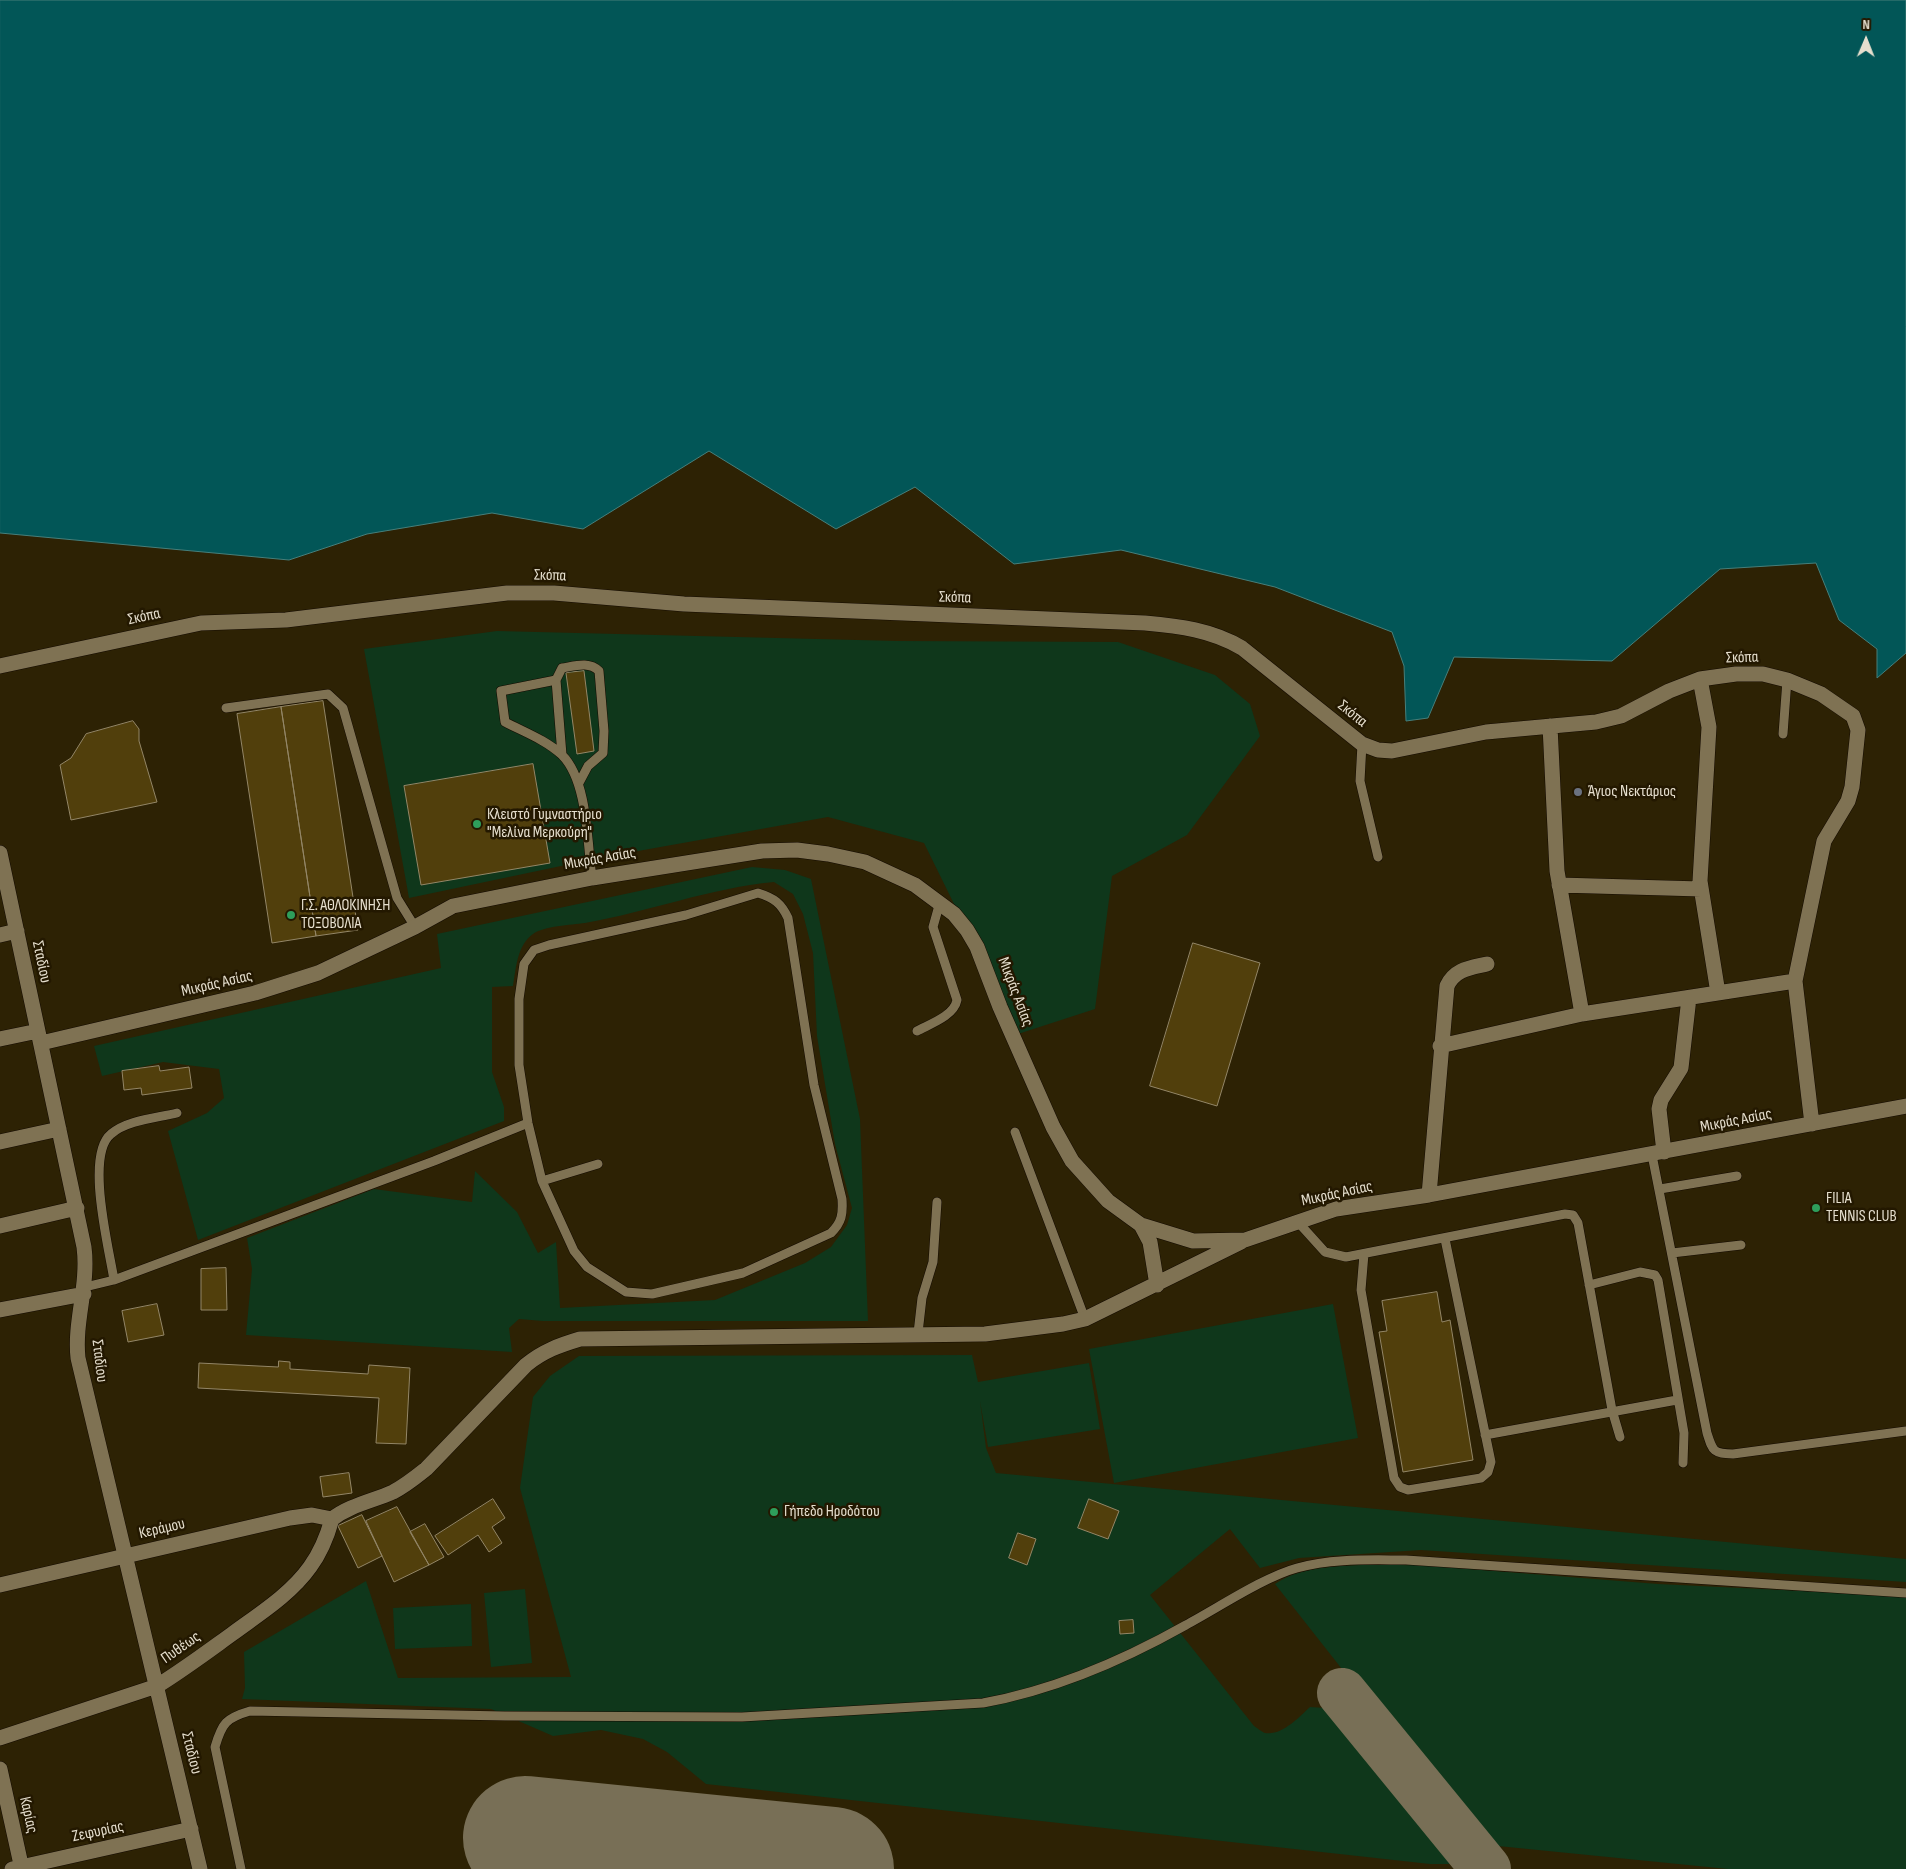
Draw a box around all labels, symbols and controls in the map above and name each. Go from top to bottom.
north arrow [1841,15,1891,65]
text: N [1862,16,1870,33]
street label: Σκόπα [533,566,567,586]
street label: Σκόπα [938,588,972,608]
street label: Σκόπα [126,604,162,630]
street label: Σκόπα [1725,648,1759,668]
street label: Σκόπα [1333,696,1371,732]
place label: Άγιος Νεκτάριος [1588,782,1676,802]
marker: Άγιος Νεκτάριος [1572,786,1584,798]
place label: Κλειστό Γυμναστήριο "Μελίνα Μερκούρη" [487,805,602,843]
marker: Κλειστό Γυμναστήριο "Μελίνα Μερκούρη" [471,818,483,830]
street label: Μικράς Ασίας [563,843,637,875]
place label: Γ.Σ. ΑΘΛΟΚΙΝΗΣΗ ΤΟΞΟΒΟΛΙΑ [301,896,390,934]
marker: Γ.Σ. ΑΘΛΟΚΙΝΗΣΗ ΤΟΞΟΒΟΛΙΑ [285,909,297,921]
street label: Σταδίου [27,939,55,985]
street label: Μικράς Ασίας [993,955,1037,1029]
street label: Μικράς Ασίας [180,966,254,1002]
street label: Μικράς Ασίας [1699,1105,1773,1137]
street label: Μικράς Ασίας [1300,1177,1374,1211]
place label: FILIA TENNIS CLUB [1826,1189,1897,1227]
marker: FILIA TENNIS CLUB [1810,1202,1822,1214]
street label: Σταδίου [87,1339,111,1383]
place label: Γήπεδο Ηροδότου [784,1502,880,1522]
marker: Γήπεδο Ηροδότου [768,1506,780,1518]
street label: Κεράμου [137,1514,187,1544]
street label: Πυθέως [158,1628,204,1668]
street label: Σταδίου [177,1730,205,1776]
street label: Καρίας [14,1795,42,1835]
street label: Ζεφυρίας [70,1817,126,1847]

